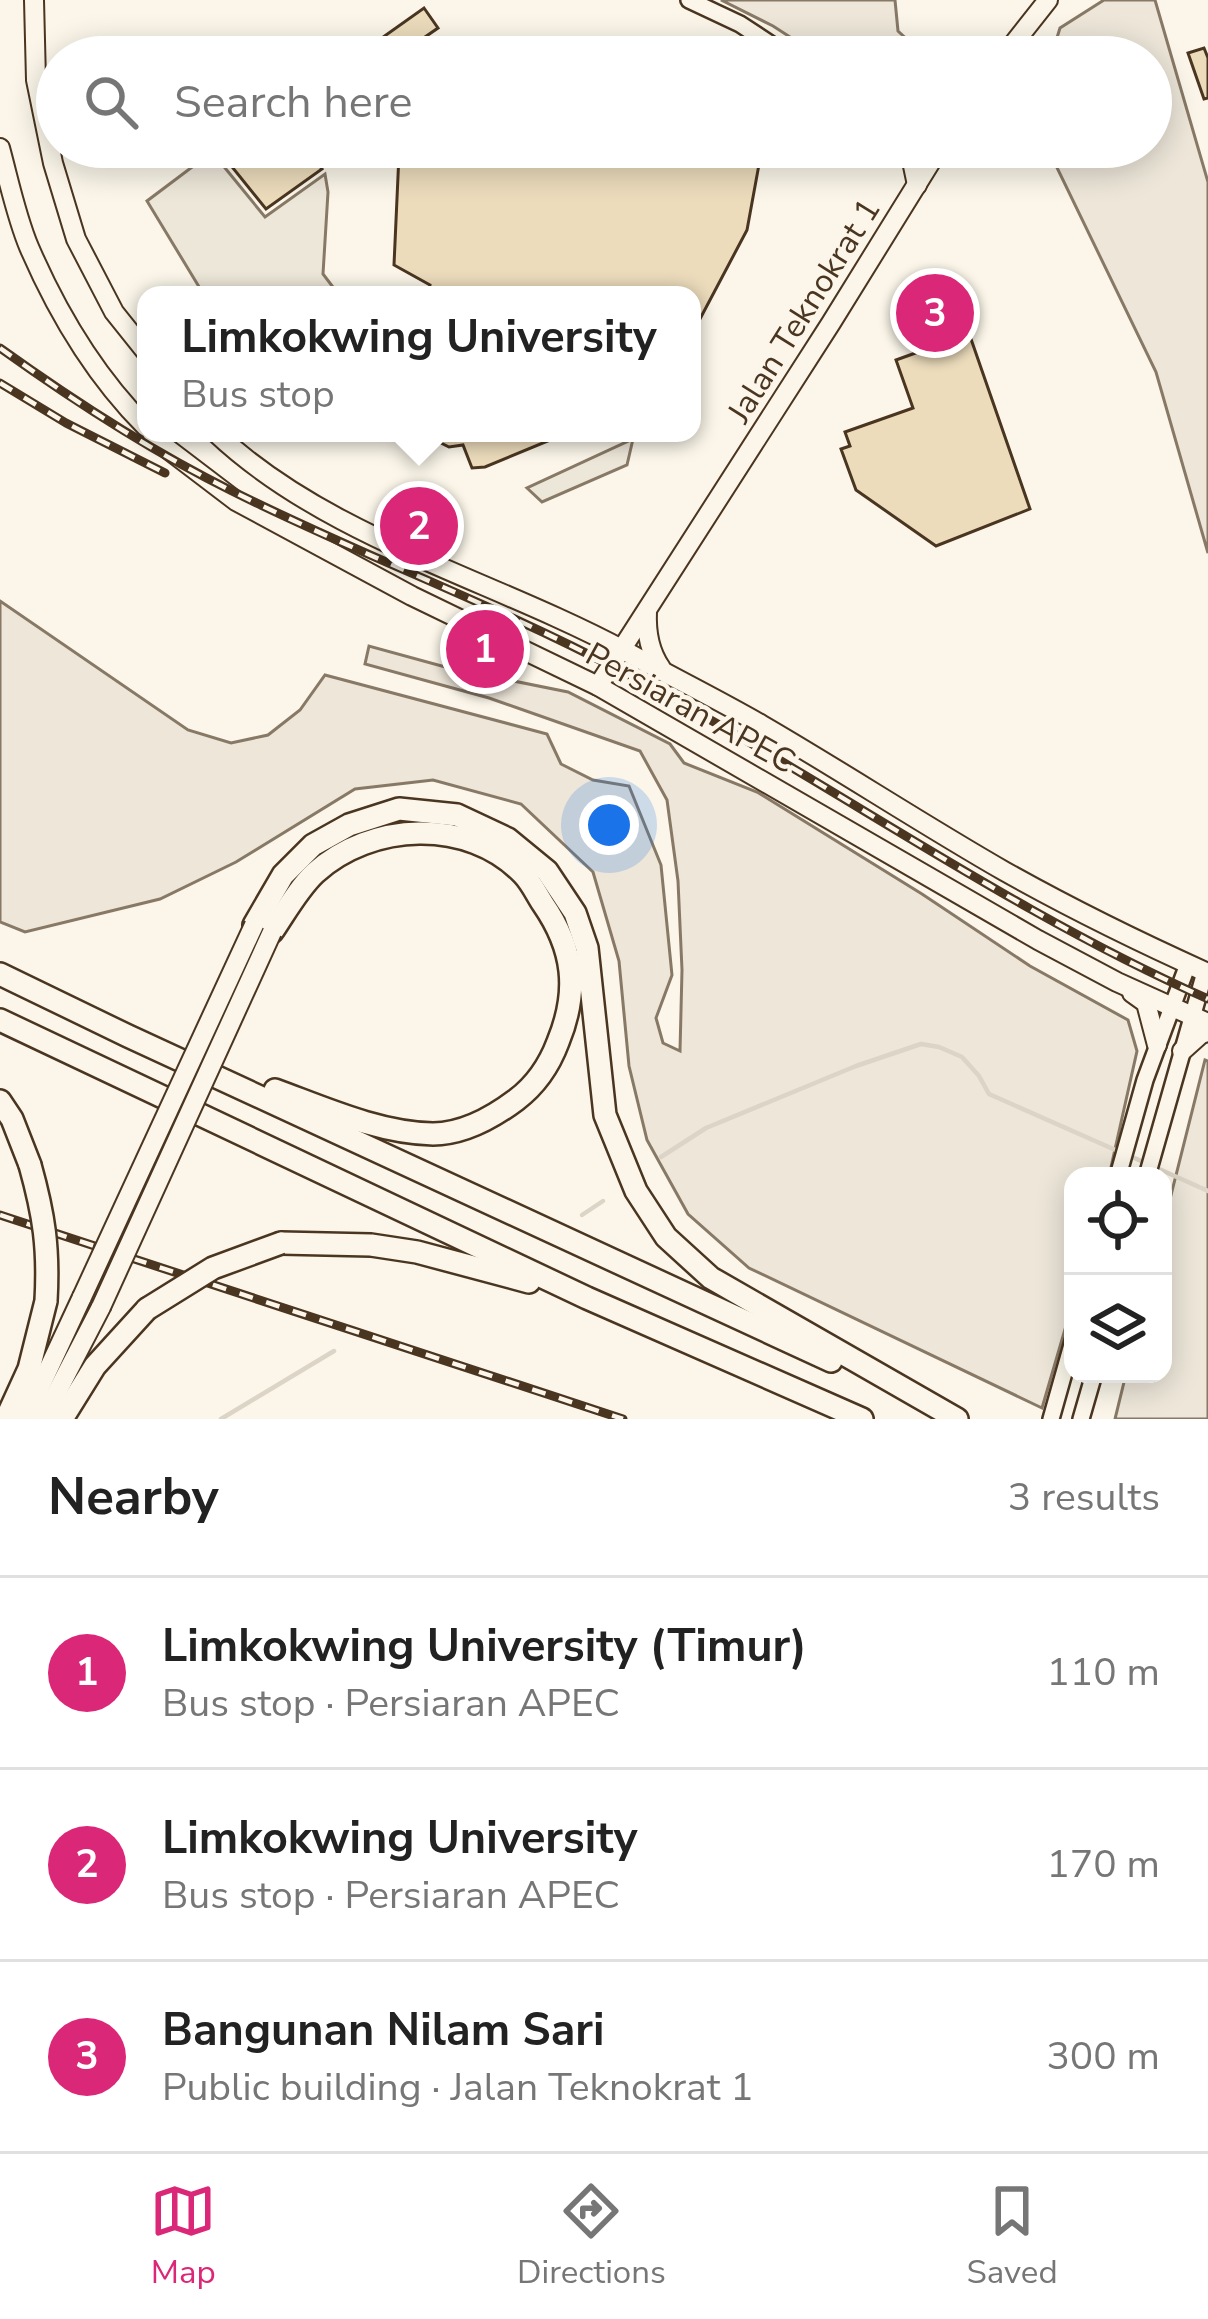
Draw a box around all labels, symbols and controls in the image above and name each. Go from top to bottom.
search box [36,36,1172,168]
icon: search [78,69,144,135]
text: Search here [174,72,413,133]
street label: Jalan Teknokrat 1 [717,190,891,432]
pin: 3 [896,268,974,358]
popup [137,286,701,442]
text: Limkokwing University [181,307,657,368]
text: Bus stop [181,368,335,421]
pin: 2 [380,481,458,571]
pin: 1 [446,604,524,694]
street label: Persiaran APEC [577,632,803,784]
your location [579,795,639,855]
map controls [1064,1167,1172,1383]
button: locate [1064,1167,1172,1275]
button: layers [1064,1275,1172,1383]
text: Nearby [48,1462,219,1532]
text: 3 results [1008,1471,1160,1524]
text: Limkokwing University (Timur) [162,1616,807,1677]
text: 1 [75,1646,99,1699]
text: 110 m [1046,1646,1160,1699]
text: Bus stop · Persiaran APEC [162,1677,620,1730]
text: Limkokwing University [162,1808,637,1869]
text: 2 [75,1838,99,1891]
text: 170 m [1046,1838,1160,1891]
text: Bus stop · Persiaran APEC [162,1869,620,1922]
text: Bangunan Nilam Sari [162,2000,604,2061]
text: 3 [75,2030,99,2083]
text: 300 m [1046,2030,1160,2083]
text: Public building · Jalan Teknokrat 1 [162,2061,754,2114]
tab: Map [150,2178,216,2295]
tab: Directions [517,2178,666,2295]
tab: Saved [966,2178,1058,2295]

